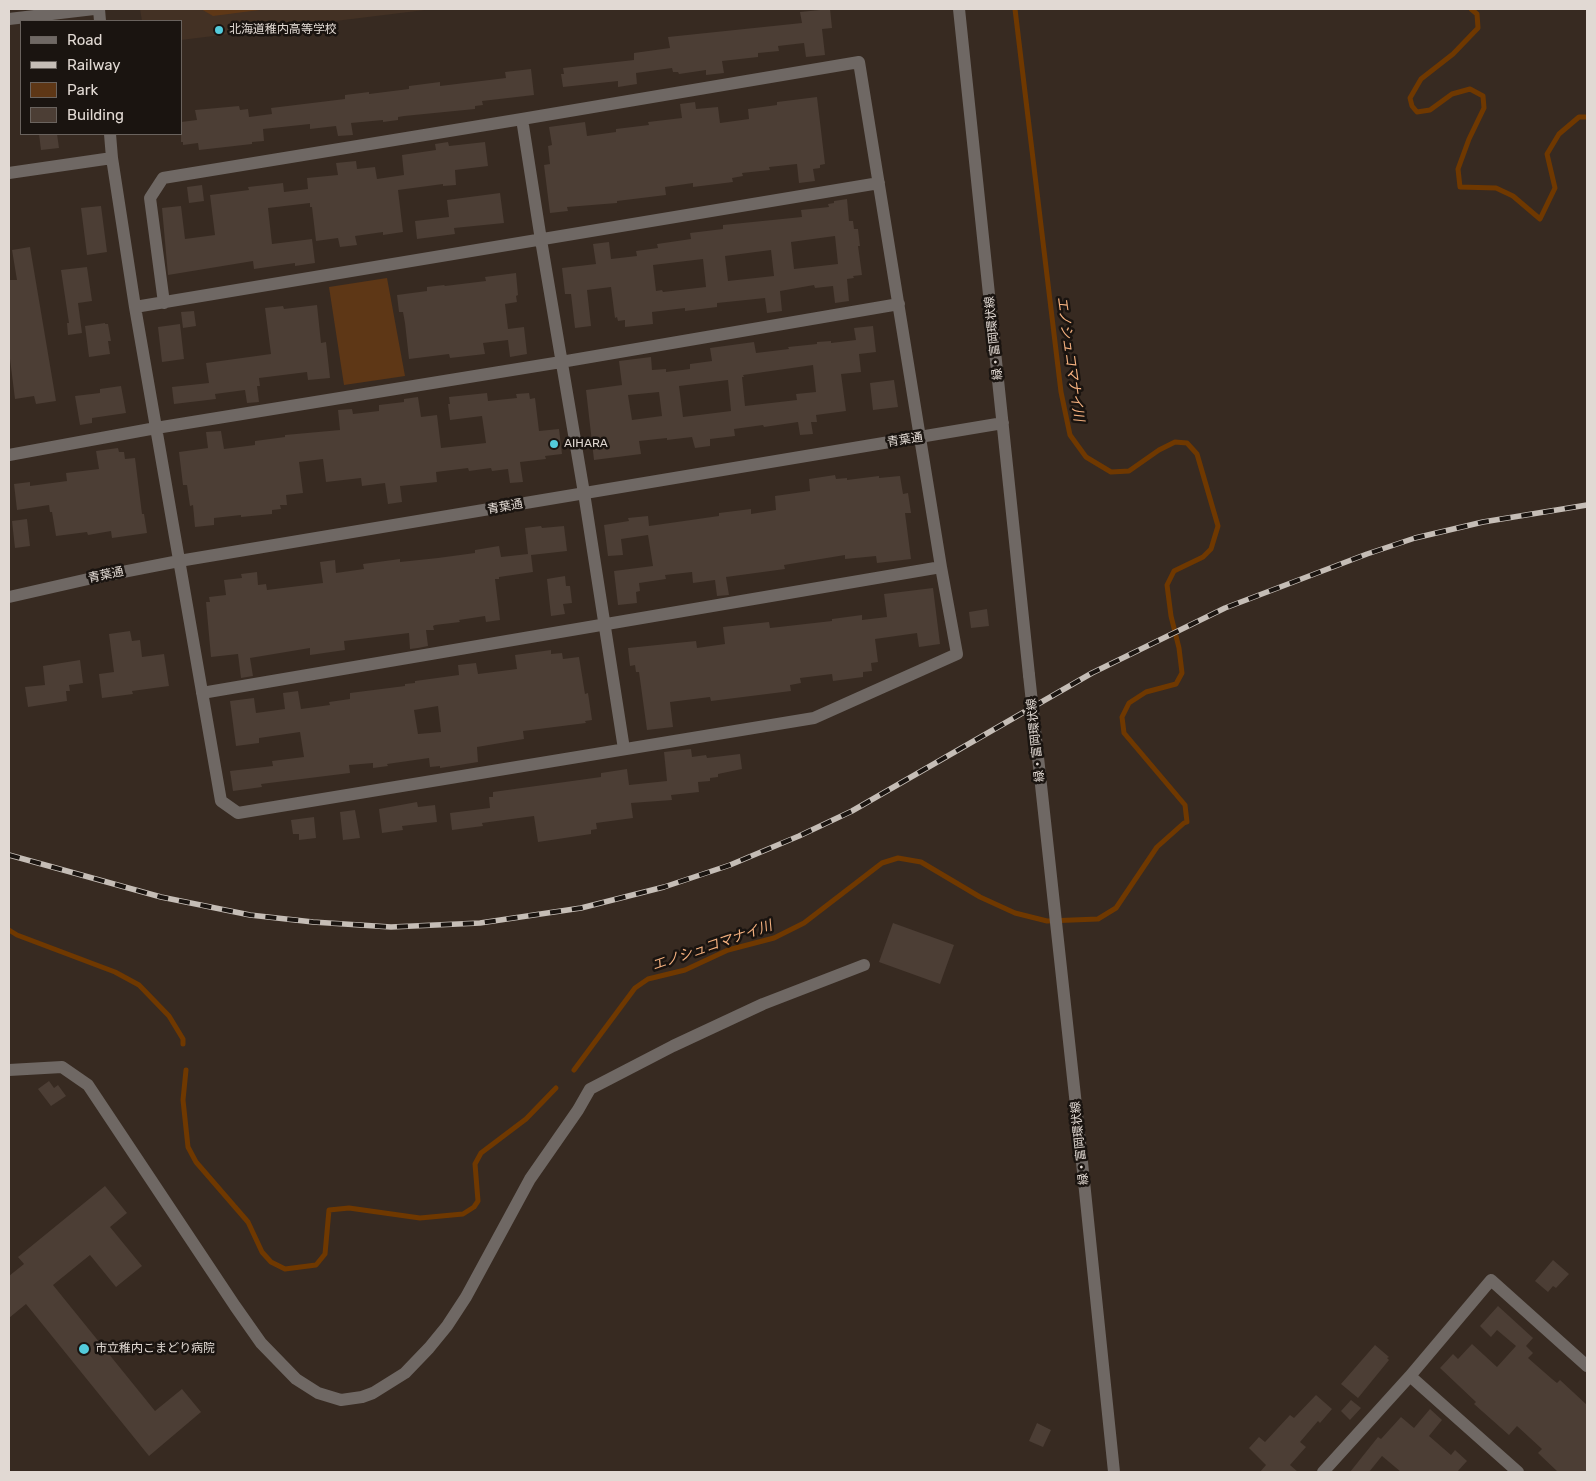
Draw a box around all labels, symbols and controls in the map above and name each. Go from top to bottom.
legend [20,20,182,135]
place label: 北海道稚内高等学校 [229,23,337,37]
marker: 北海道稚内高等学校 [213,24,225,36]
text: Road [67,31,103,49]
text: Railway [67,56,121,74]
text: Park [67,81,98,99]
text: Building [67,106,124,124]
street label: 緑・富岡環状線 [982,295,1006,381]
water label: エノシュコマナイ川 [1053,295,1087,423]
street label: 青葉通 [886,430,924,450]
place label: AIHARA [564,437,608,451]
marker: AIHARA [548,438,560,450]
street label: 青葉通 [486,497,524,517]
street label: 青葉通 [87,564,125,586]
street label: 緑・富岡環状線 [1024,697,1048,783]
water label: エノシュコマナイ川 [650,918,774,974]
street label: 緑・富岡環状線 [1068,1100,1092,1186]
marker: 市立稚内こまどり病院 [77,1342,91,1356]
place label: 市立稚内こまどり病院 [95,1342,215,1356]

